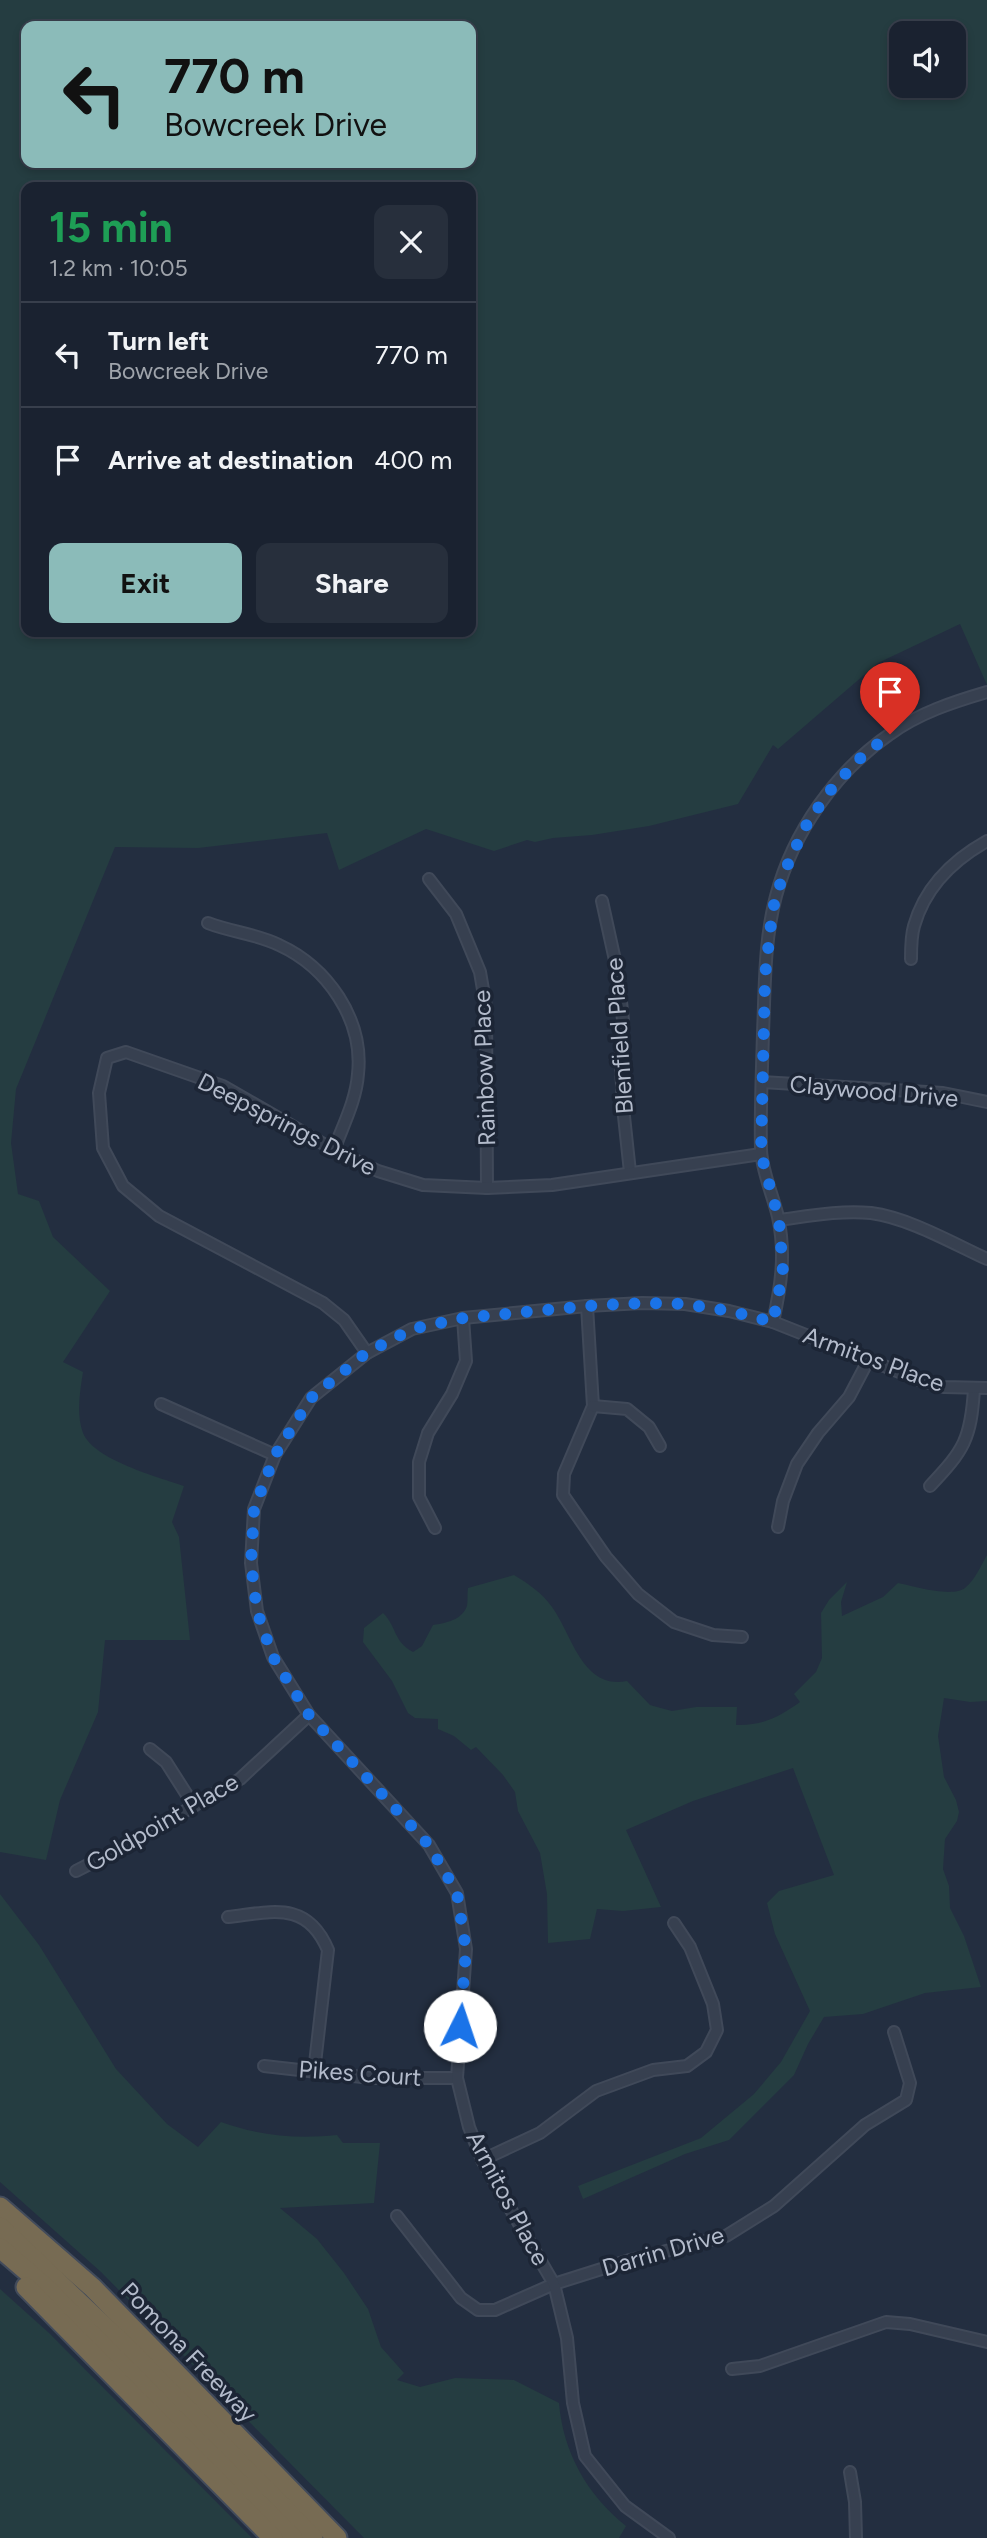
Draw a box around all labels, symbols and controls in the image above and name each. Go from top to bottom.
map controls [889,21,966,98]
button: sound [889,21,966,98]
text: 770 m [164,46,305,105]
icon: left [49,49,140,140]
text: Bowcreek Drive [164,106,387,144]
text: 15 min [49,202,173,253]
button: close [374,205,448,279]
text: 1.2 km · 10:05 [49,254,188,282]
text: Turn left [108,325,209,357]
icon: left [49,336,87,374]
text: 770 m [375,339,448,371]
text: Bowcreek Drive [108,357,268,385]
icon: arrive [49,441,87,479]
text: Arrive at destination [108,444,353,476]
text: 400 m [374,444,452,476]
button: Exit [49,543,242,623]
button: Share [256,543,448,623]
pin [860,662,920,734]
icon: arrive [871,673,909,711]
street label: Blenfield Place [599,957,639,1115]
street label: Rainbow Place [467,989,501,1147]
street label: Deepsprings Drive [193,1067,381,1181]
street label: Claywood Drive [788,1069,960,1113]
street label: Armitos Place [800,1320,948,1398]
street label: Goldpoint Place [81,1767,243,1877]
position arrow [423,1989,497,2063]
street label: Pikes Court [298,2054,422,2092]
street label: Armitos Place [460,2126,556,2270]
street label: Darrin Drive [599,2220,727,2282]
street label: Pomona Freeway [115,2276,263,2428]

